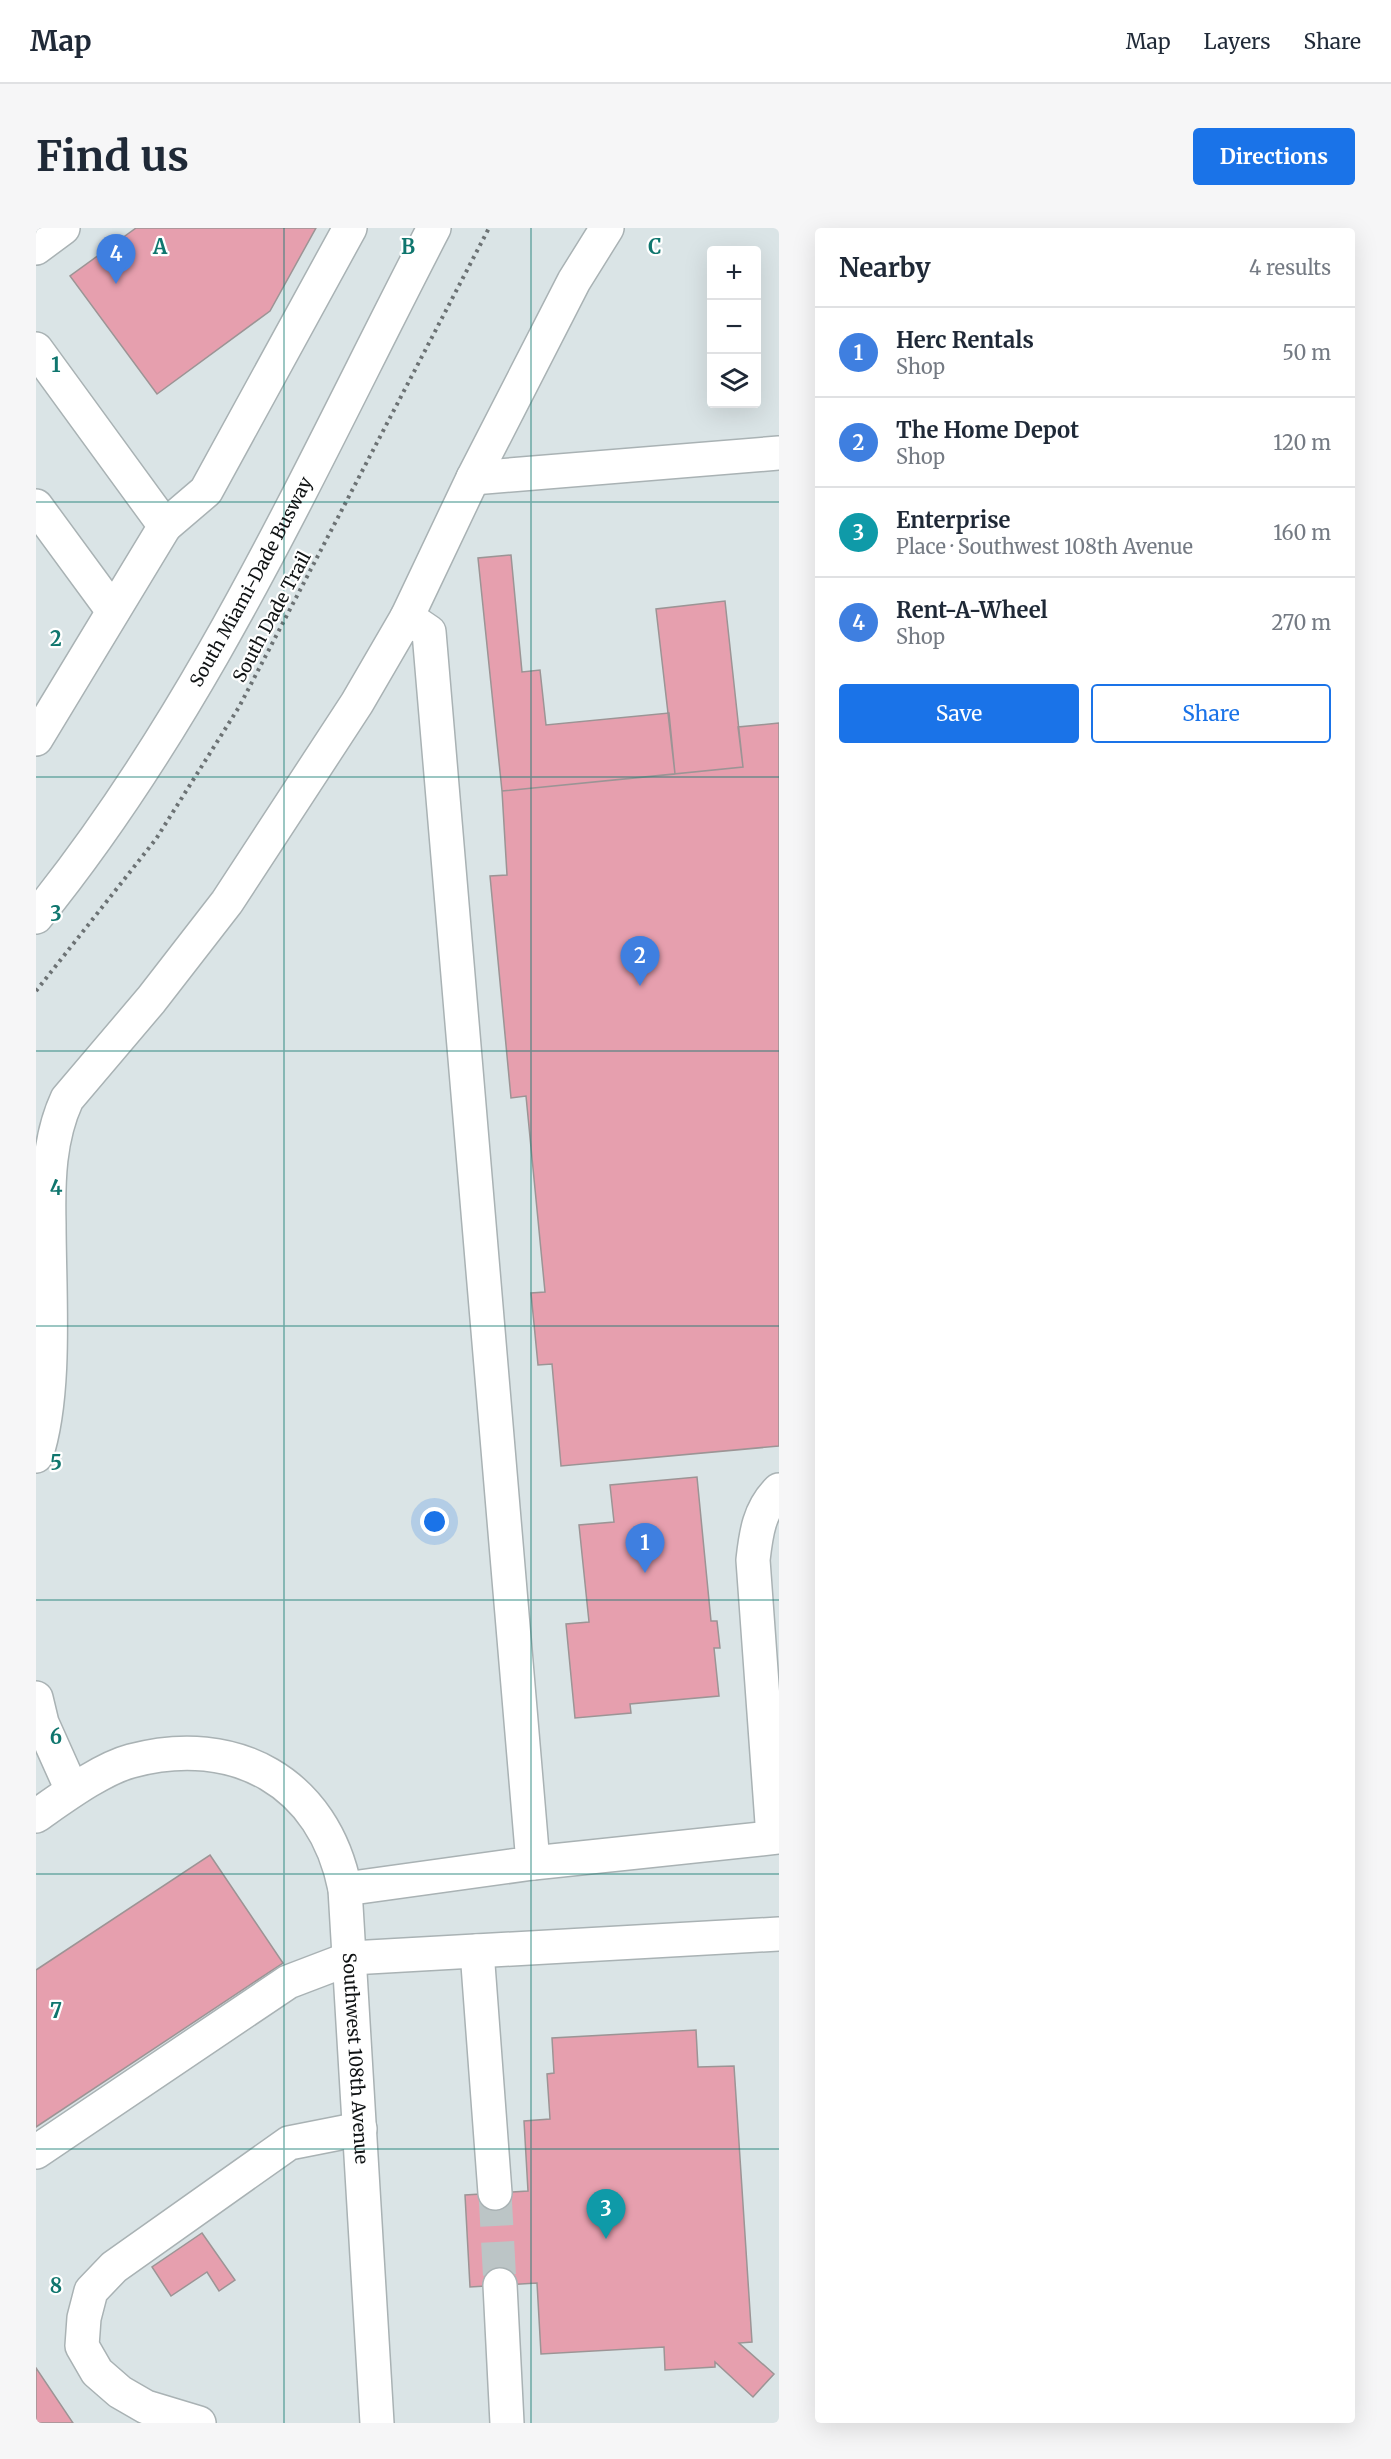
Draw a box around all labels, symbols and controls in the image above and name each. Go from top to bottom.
text: Map [30,23,92,59]
text: Map [1126,28,1171,55]
text: Layers [1204,28,1271,55]
text: Share [1304,28,1361,55]
button: Directions [1193,128,1355,185]
text: Find us [36,130,189,182]
text: A [152,234,168,259]
text: B [401,234,415,259]
text: C [648,234,662,259]
pin: 4 [96,235,136,284]
map controls [707,246,761,408]
button: + [707,246,761,300]
text: Nearby [839,251,931,284]
text: 4 results [1249,255,1331,280]
button: − [707,300,761,354]
text: Herc Rentals [896,326,1034,354]
text: 1 [854,340,863,365]
text: 50 m [1282,340,1331,365]
text: 1 [51,352,61,377]
button: layers [707,354,761,408]
text: Shop [896,354,945,379]
text: The Home Depot [896,416,1079,444]
text: 2 [853,430,864,455]
text: 120 m [1273,430,1331,455]
text: Shop [896,444,945,469]
street label: South Miami-Dade Busway [184,472,317,691]
text: Enterprise [896,506,1011,534]
text: 3 [853,520,864,545]
text: 160 m [1273,520,1331,545]
text: Place · Southwest 108th Avenue [896,534,1193,559]
street label: South Dade Trail [227,547,316,686]
text: Rent-A-Wheel [896,596,1048,624]
text: 4 [852,610,865,635]
text: 270 m [1271,610,1331,635]
text: Shop [896,624,945,649]
text: 2 [50,626,62,651]
button: Save [839,684,1079,743]
button: Share [1091,684,1331,743]
text: 3 [50,901,62,926]
pin: 2 [620,936,660,986]
text: 4 [50,1175,63,1200]
text: 5 [50,1450,62,1475]
your location [420,1507,449,1536]
pin: 1 [626,1524,664,1573]
text: 6 [50,1724,62,1749]
street label: Southwest 108th Avenue [338,1952,373,2165]
text: 7 [50,1998,62,2023]
pin: 3 [586,2190,626,2239]
text: 8 [50,2273,62,2298]

